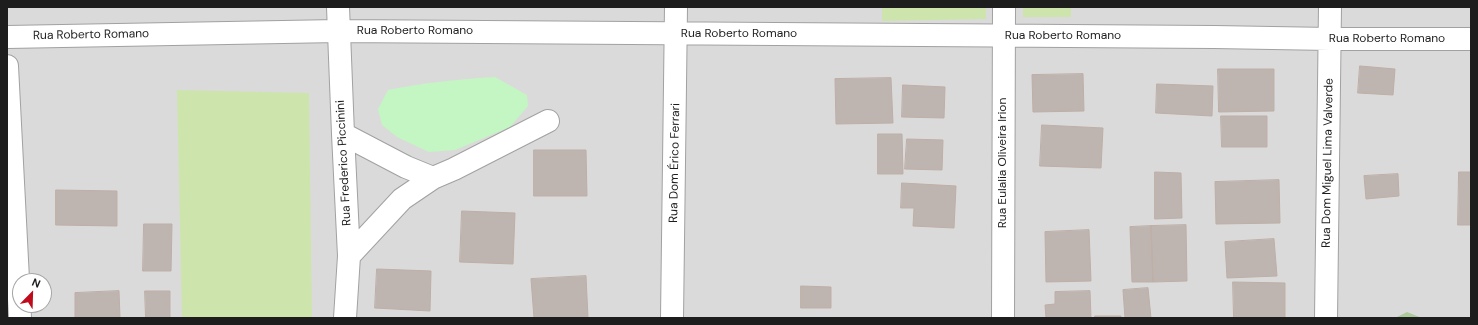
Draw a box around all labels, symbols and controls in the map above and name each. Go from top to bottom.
street label: Rua Roberto Romano [357,24,473,38]
street label: Rua Roberto Romano [33,27,149,43]
street label: Rua Roberto Romano [681,27,797,41]
street label: Rua Roberto Romano [1005,29,1121,43]
street label: Rua Roberto Romano [1329,32,1445,46]
street label: Rua Dom Miguel Lima Valverde [1319,78,1337,248]
street label: Rua Eulalia Oliveira Irion [996,98,1010,228]
street label: Rua Frederico Piccinini [334,100,354,226]
street label: Rua Dom Érico Ferrari [667,103,683,223]
north arrow [12,273,52,313]
text: N [30,275,43,291]

